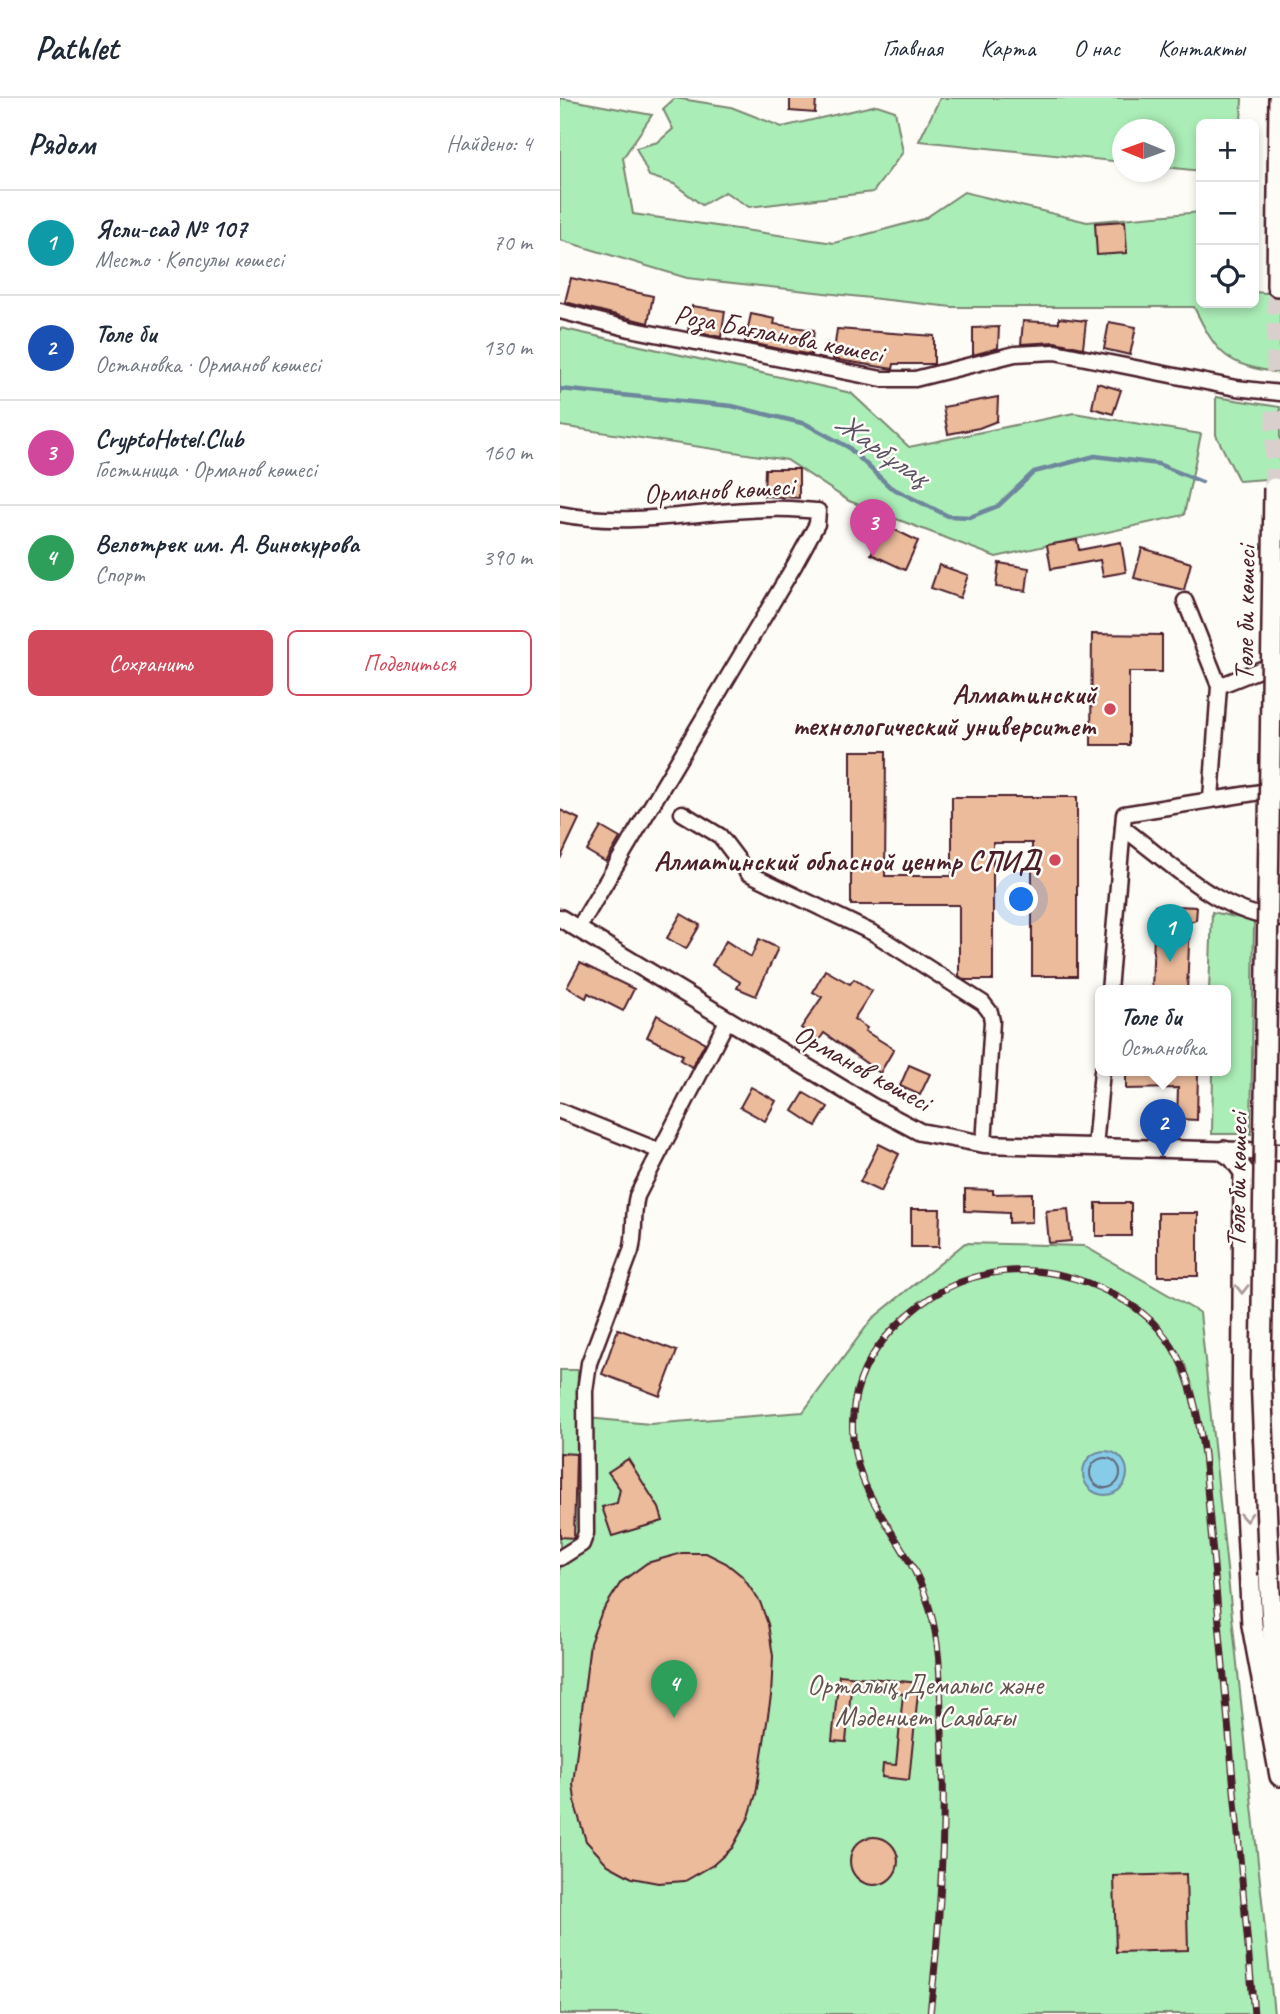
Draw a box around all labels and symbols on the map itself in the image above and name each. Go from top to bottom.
north arrow [1112,119,1175,182]
street label: Роза Бағланова көшесі [671,296,890,373]
water label: Жарбұлақ [827,403,940,497]
street label: Орманов көшесі [643,468,799,511]
pin: 3 [850,499,896,557]
street label: Төле би көшесі [1226,541,1263,681]
place label: Алматинский технологический университет [792,676,1098,743]
marker: Алматинский технологический университет [1102,701,1118,717]
place label: Алматинский обласной центр СПИД [654,843,1043,878]
marker: Алматинский обласной центр СПИД [1047,852,1063,868]
your location [1004,882,1038,916]
pin: 1 [1147,904,1193,962]
street label: Орманов көшесі [788,1016,940,1121]
pin: 2 [1140,1099,1186,1157]
street label: Төле би көшесі [1218,1108,1255,1248]
one-way arrow [1234,1284,1250,1295]
one-way arrow [1238,1511,1253,1522]
pin: 4 [651,1660,697,1718]
park label: Орталық Демалыс және Мәдениет Саябағы [807,1667,1045,1734]

